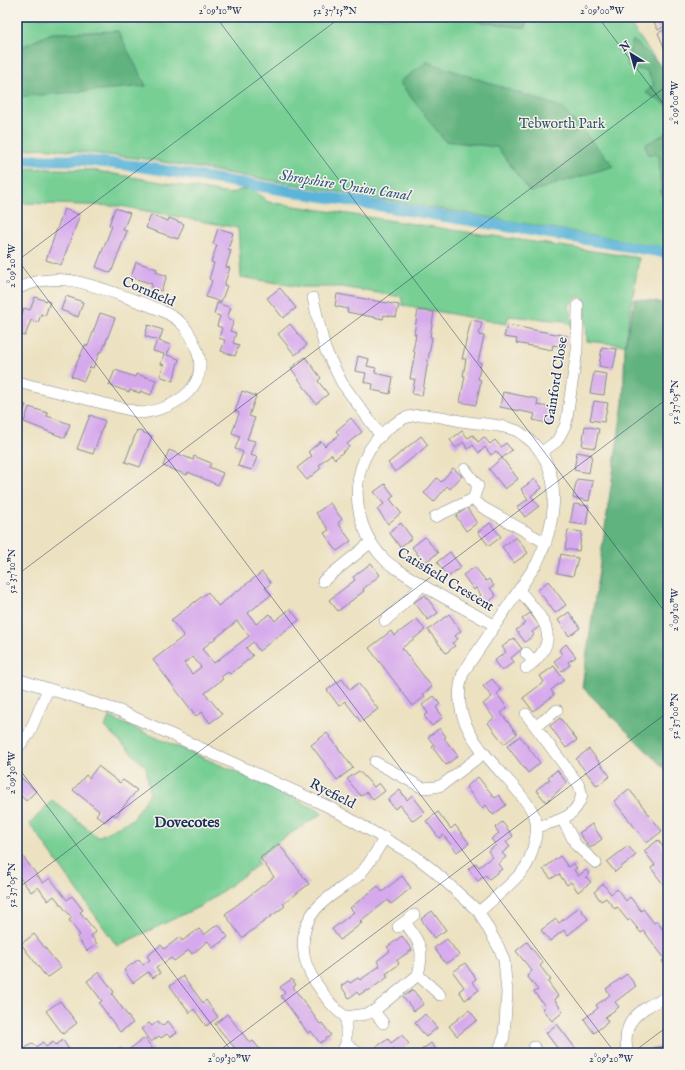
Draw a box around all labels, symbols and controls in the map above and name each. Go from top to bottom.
text: 2°09'10"W [199,5,242,18]
text: 52°37'15"N [313,5,357,18]
text: 2°09'00"W [580,5,625,18]
north arrow [611,34,651,74]
text: N [617,38,634,56]
text: 2°09'00"W [669,80,682,125]
park label: Tebworth Park [519,115,606,133]
water label: Shropshire Union Canal [278,166,413,205]
text: 2°09'20"W [6,244,19,288]
street label: Cornfield [119,273,178,311]
street label: Gainford Close [540,335,572,427]
text: 52°37'05"N [669,379,682,424]
street label: Catisfield Crescent [394,544,497,616]
text: 52°37'10"N [6,548,19,593]
text: 2°09'10"W [669,588,682,632]
text: 52°37'00"N [669,693,682,739]
text: 2°09'30"W [6,751,19,795]
street label: Ryefield [307,775,359,813]
district label: Dovecotes [154,813,220,832]
text: 52°37'05"N [6,862,19,907]
text: 2°09'30"W [207,1053,251,1066]
text: 2°09'20"W [589,1053,633,1066]

